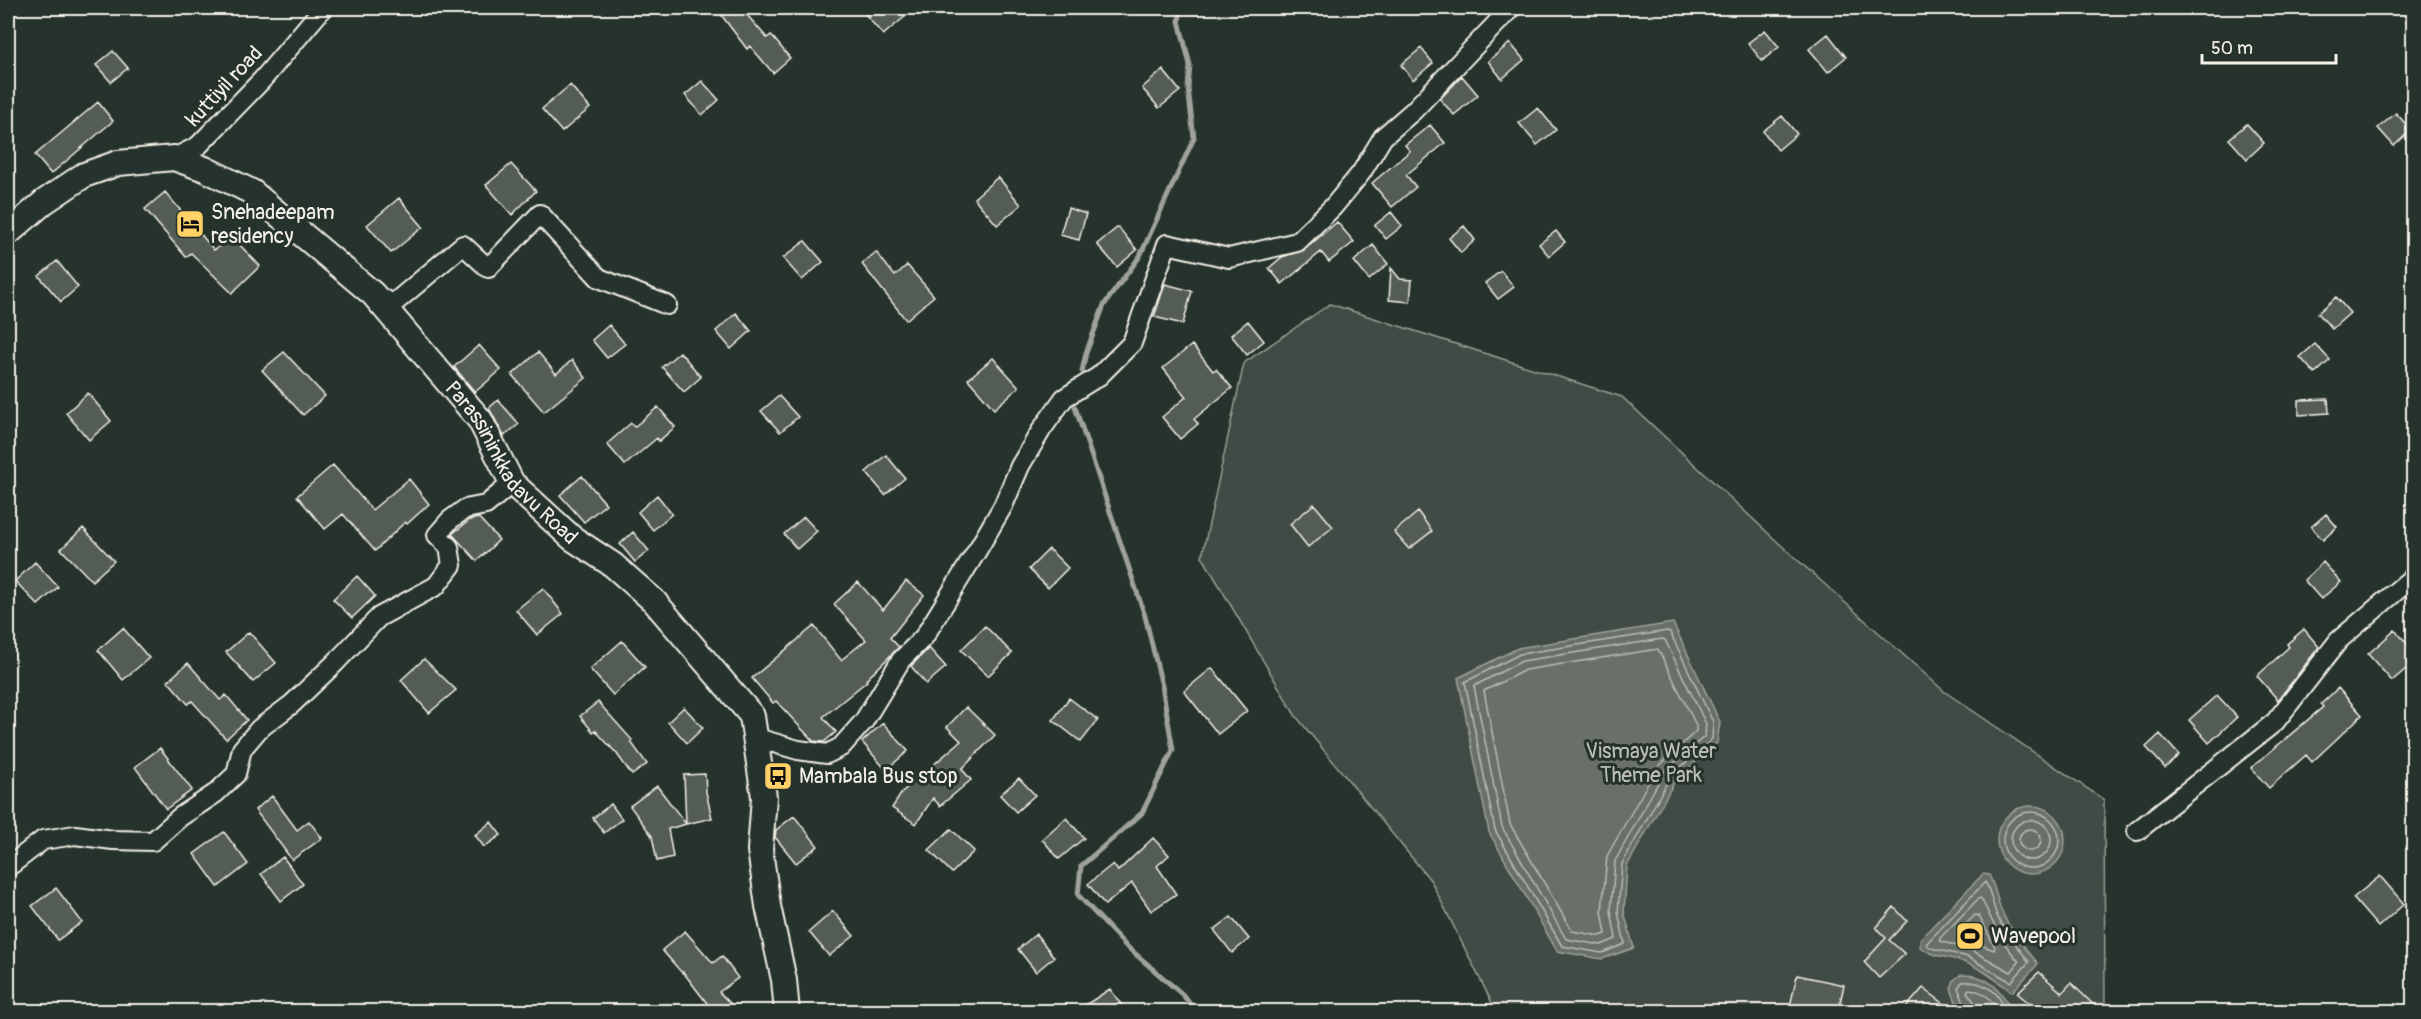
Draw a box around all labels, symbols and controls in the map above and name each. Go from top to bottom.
scale bar [2202,27,2336,65]
text: 50 m [2211,37,2253,60]
street label: kuttiyil road [180,40,269,132]
place label: Snehadeepam residency [211,199,335,250]
hotel icon: Snehadeepam residency [174,208,206,240]
street label: Parassininkkadavu Road [439,376,583,551]
park label: Vismaya Water Theme Park [1586,738,1717,789]
bus stop icon: Mambala Bus stop [762,760,794,792]
place label: Mambala Bus stop [799,763,958,790]
sports icon: Wavepool [1954,920,1986,952]
place label: Wavepool [1991,923,2076,950]

